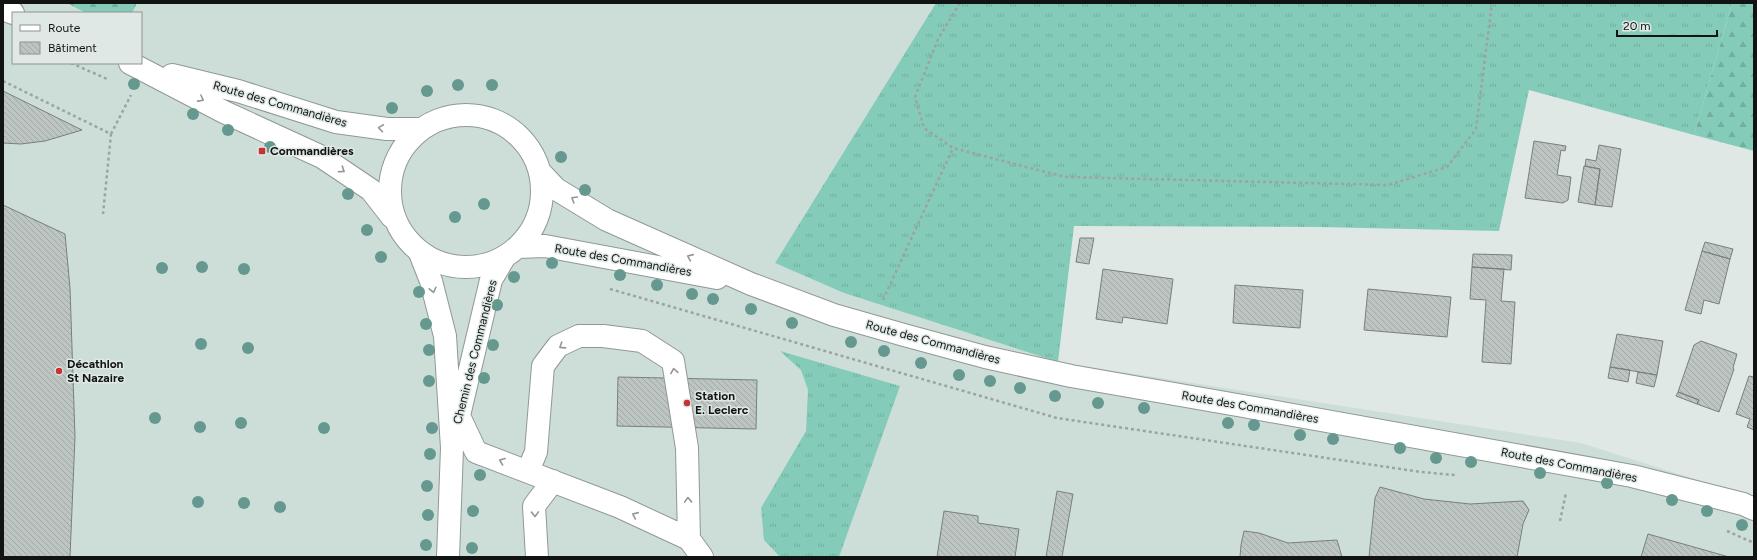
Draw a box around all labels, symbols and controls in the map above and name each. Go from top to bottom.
legend [12,12,142,64]
scale bar [1617,12,1717,38]
text: 20 m [1623,19,1651,33]
text: Route [48,21,81,35]
text: Bâtiment [48,41,97,55]
street label: Route des Commandières [211,78,349,130]
one-way arrow [197,95,204,102]
one-way arrow [378,124,384,133]
place label: Commandières [270,144,354,158]
marker: Commandières [257,146,267,156]
one-way arrow [338,165,345,173]
one-way arrow [571,197,578,204]
street label: Route des Commandières [553,241,693,279]
one-way arrow [687,254,695,262]
street label: Chemin des Commandières [450,278,500,426]
one-way arrow [428,286,437,293]
street label: Route des Commandières [864,317,1002,367]
one-way arrow [559,341,566,348]
place label: Décathlon St Nazaire [67,357,124,385]
marker: Décathlon St Nazaire [54,366,64,376]
one-way arrow [670,368,679,374]
street label: Route des Commandières [1180,388,1320,426]
place label: Station E. Leclerc [695,389,749,417]
marker: Station E. Leclerc [682,398,692,408]
street label: Route des Commandières [1500,445,1639,485]
one-way arrow [498,458,505,466]
one-way arrow [684,497,692,503]
one-way arrow [531,511,539,517]
one-way arrow [632,512,640,520]

